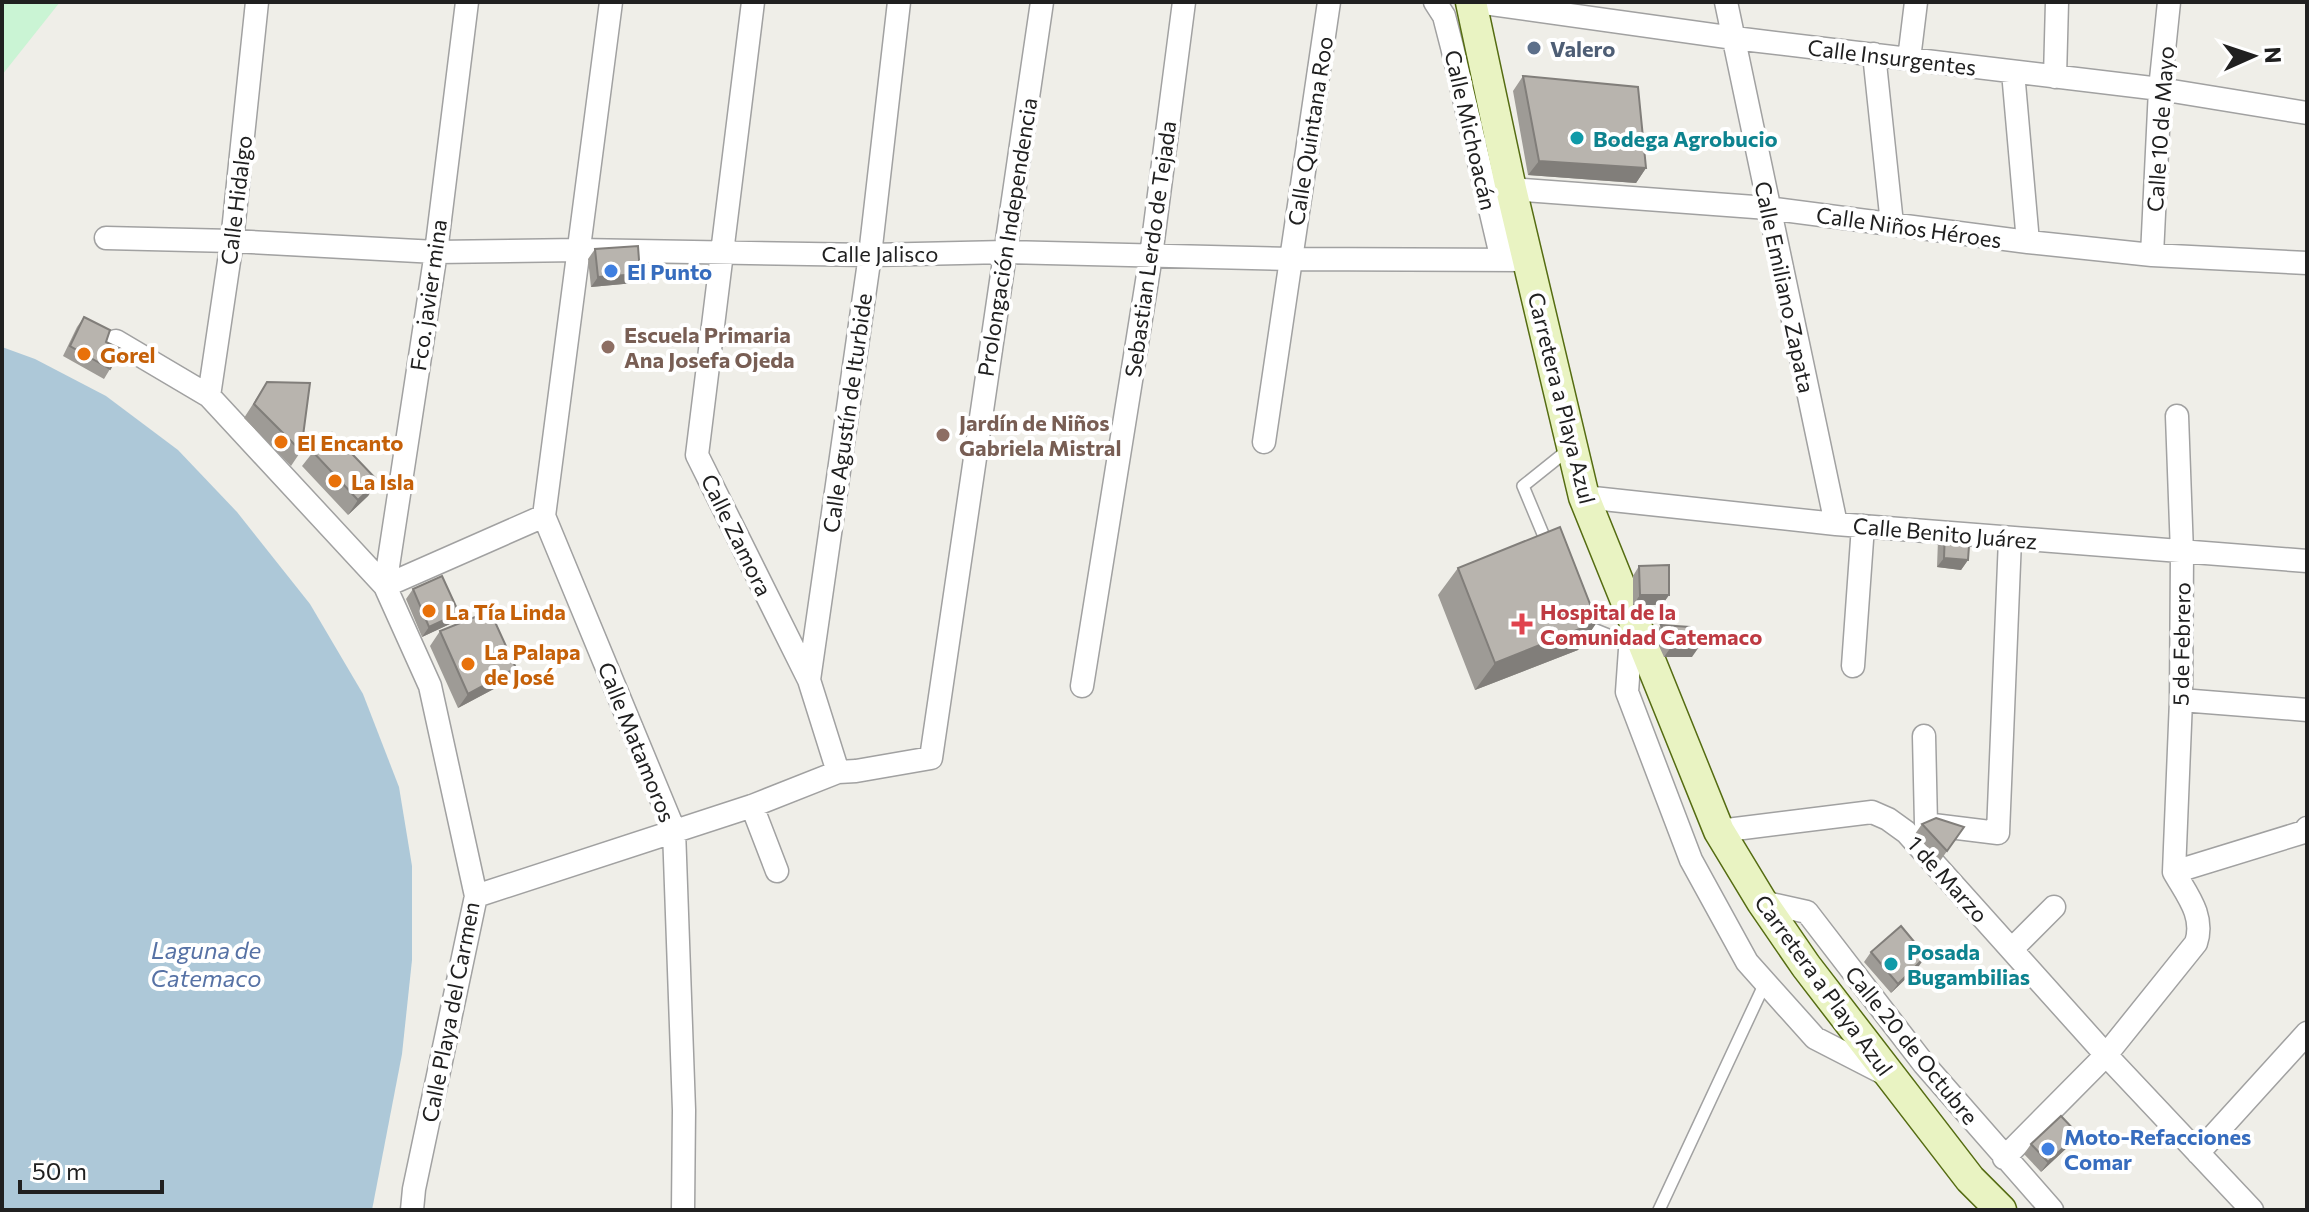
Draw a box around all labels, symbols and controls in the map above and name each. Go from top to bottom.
north arrow [2213,16,2293,96]
street label: Calle Insurgentes [1806,33,1978,81]
street label: Calle Quintana Roo [1282,34,1338,228]
place label: Valero [1550,35,1615,62]
marker: Valero [1525,39,1543,57]
street label: Calle 10 de Mayo [2141,45,2179,213]
text: N [2260,46,2287,64]
street label: Calle Michoacán [1439,47,1503,213]
street label: Prolongación Independencia [972,96,1042,378]
street label: Sebastian Lerdo de Tejada [1119,119,1181,379]
place label: Bodega Agrobucio [1593,125,1778,152]
marker: Bodega Agrobucio [1568,129,1586,147]
street label: Calle Hidalgo [215,134,257,266]
street label: Calle Emiliano Zapata [1749,179,1821,395]
street label: Calle Niños Héroes [1815,201,2003,253]
street label: Fco. javier mina [404,218,452,372]
street label: Calle Jalisco [822,240,938,267]
place label: El Punto [627,258,712,285]
marker: El Punto [602,262,620,280]
street label: Carretera a Playa Azul [1523,289,1601,507]
street label: Calle Agustín de Iturbide [817,291,877,535]
place label: Escuela Primaria Ana Josefa Ojeda [624,321,795,373]
marker: Escuela Primaria Ana Josefa Ojeda [599,338,617,356]
place label: Gorel [100,341,156,368]
marker: Gorel [75,345,93,363]
place label: Jardín de Niños Gabriela Mistral [959,409,1121,461]
marker: Jardín de Niños Gabriela Mistral [934,426,952,444]
place label: El Encanto [297,429,404,456]
marker: El Encanto [272,433,290,451]
place label: La Isla [351,468,414,495]
street label: Calle Zamora [696,470,778,600]
marker: La Isla [326,472,344,490]
street label: Calle Benito Juárez [1852,511,2038,555]
street label: 5 de Febrero [2166,582,2196,706]
place label: La Tía Linda [445,598,566,625]
place label: Hospital de la Comunidad Catemaco [1540,598,1762,650]
marker: La Tía Linda [420,602,438,620]
marker: Hospital de la Comunidad Catemaco [1511,613,1533,635]
place label: La Palapa de José [484,638,581,690]
marker: La Palapa de José [459,655,477,673]
street label: Calle Matamoros [593,658,681,826]
street label: 1 de Marzo [1902,830,1994,928]
street label: Carretera a Playa Azul [1749,889,1899,1081]
street label: Calle Playa del Carmen [415,899,485,1125]
water label: Laguna de Catemaco [150,935,262,992]
place label: Posada Bugambilias [1907,938,2030,990]
marker: Posada Bugambilias [1882,955,1900,973]
street label: Calle 20 de Octubre [1840,960,1984,1130]
place label: Moto-Refacciones Comar [2064,1123,2251,1175]
marker: Moto-Refacciones Comar [2039,1140,2057,1158]
scale bar [20,1144,162,1194]
text: 50 m [32,1156,87,1185]

